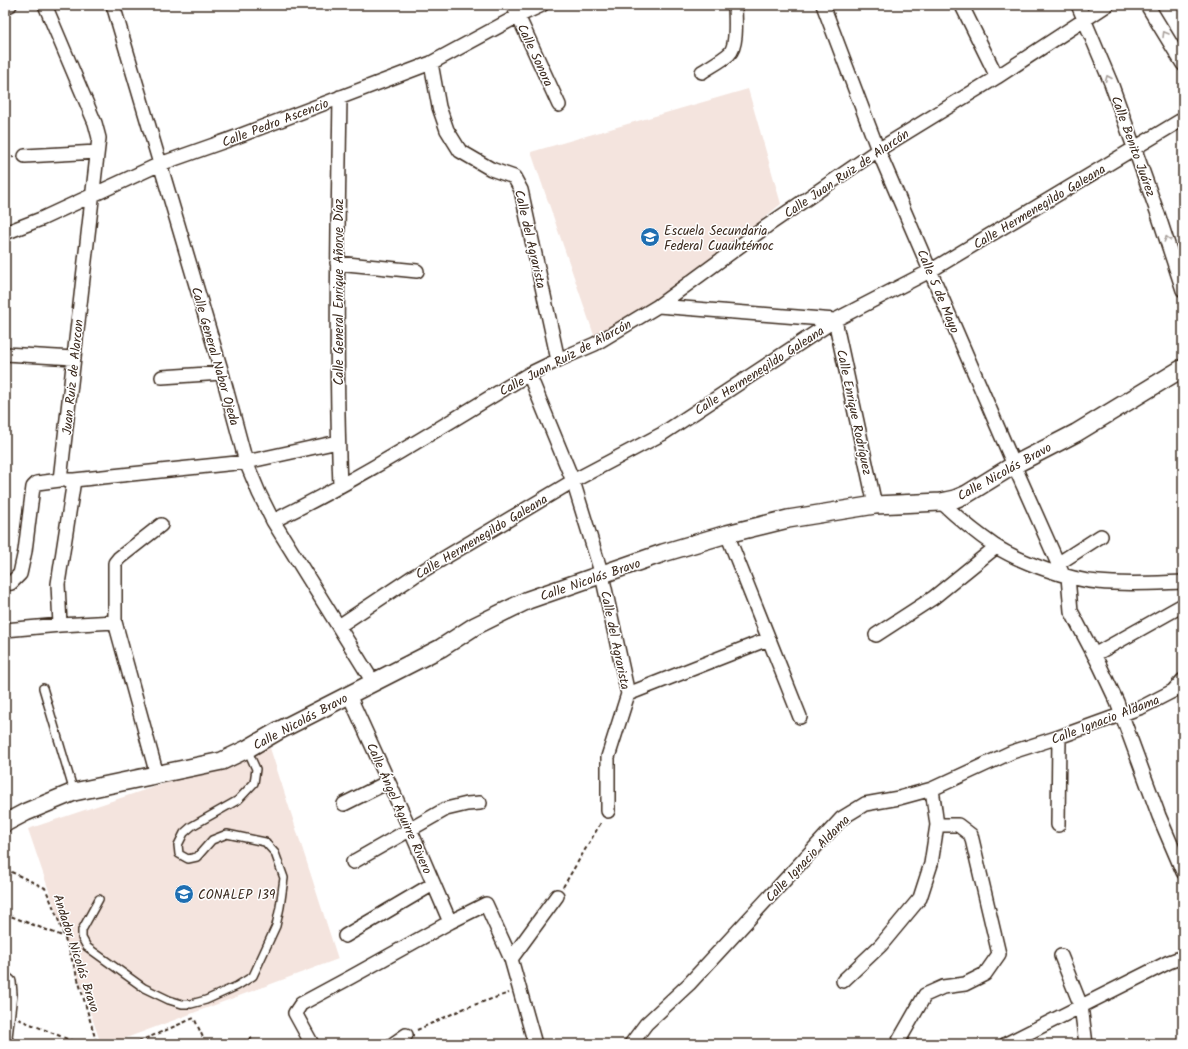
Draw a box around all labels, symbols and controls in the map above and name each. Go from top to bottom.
street label: Calle Sonora [511,21,558,91]
one-way arrow [1163,31,1170,38]
one-way arrow [1105,74,1113,81]
street label: Calle Pedro Ascencio [219,93,332,153]
street label: Calle Benito Juárez [1105,93,1161,200]
street label: Calle Juan Ruiz de Alarcón [780,124,914,224]
street label: Calle Hermenegildo Galeana [969,159,1110,255]
street label: Calle del Agrarista [508,188,551,291]
street label: Calle General Enrique Añorve Díaz [329,198,350,385]
place label: Escuela Secundaria Federal Cuauhtémoc [664,221,774,257]
school or university icon: Escuela Secundaria Federal Cuauhtémoc [639,226,661,248]
one-way arrow [1163,236,1171,243]
street label: Calle 5 de Mayo [910,246,965,337]
street label: Calle General Nabor Ojeda [185,285,244,428]
street label: Calle Juan Ruiz de Alarcón [496,314,636,402]
street label: Juan Ruiz de Alarcon [57,318,90,436]
street label: Calle Hermenegildo Galeana [691,321,829,421]
street label: Calle Enrique Rodríguez [830,347,877,477]
street label: Calle Nicolás Bravo [954,438,1056,507]
street label: Calle Hermenegildo Galeana [411,489,552,585]
street label: Calle Nicolás Bravo [537,553,644,607]
street label: Calle del Agrarista [594,589,635,692]
street label: Calle Nicolás Bravo [249,688,352,756]
street label: Calle Ignacio Aldama [1048,690,1163,751]
street label: Calle Ángel Aguirre Rivero [360,740,437,878]
street label: Calle Ignacio Aldama [761,811,855,908]
school or university icon: CONALEP 139 [173,883,195,905]
place label: CONALEP 139 [198,885,276,906]
street label: Andador Nicolás Bravo [47,892,105,1015]

